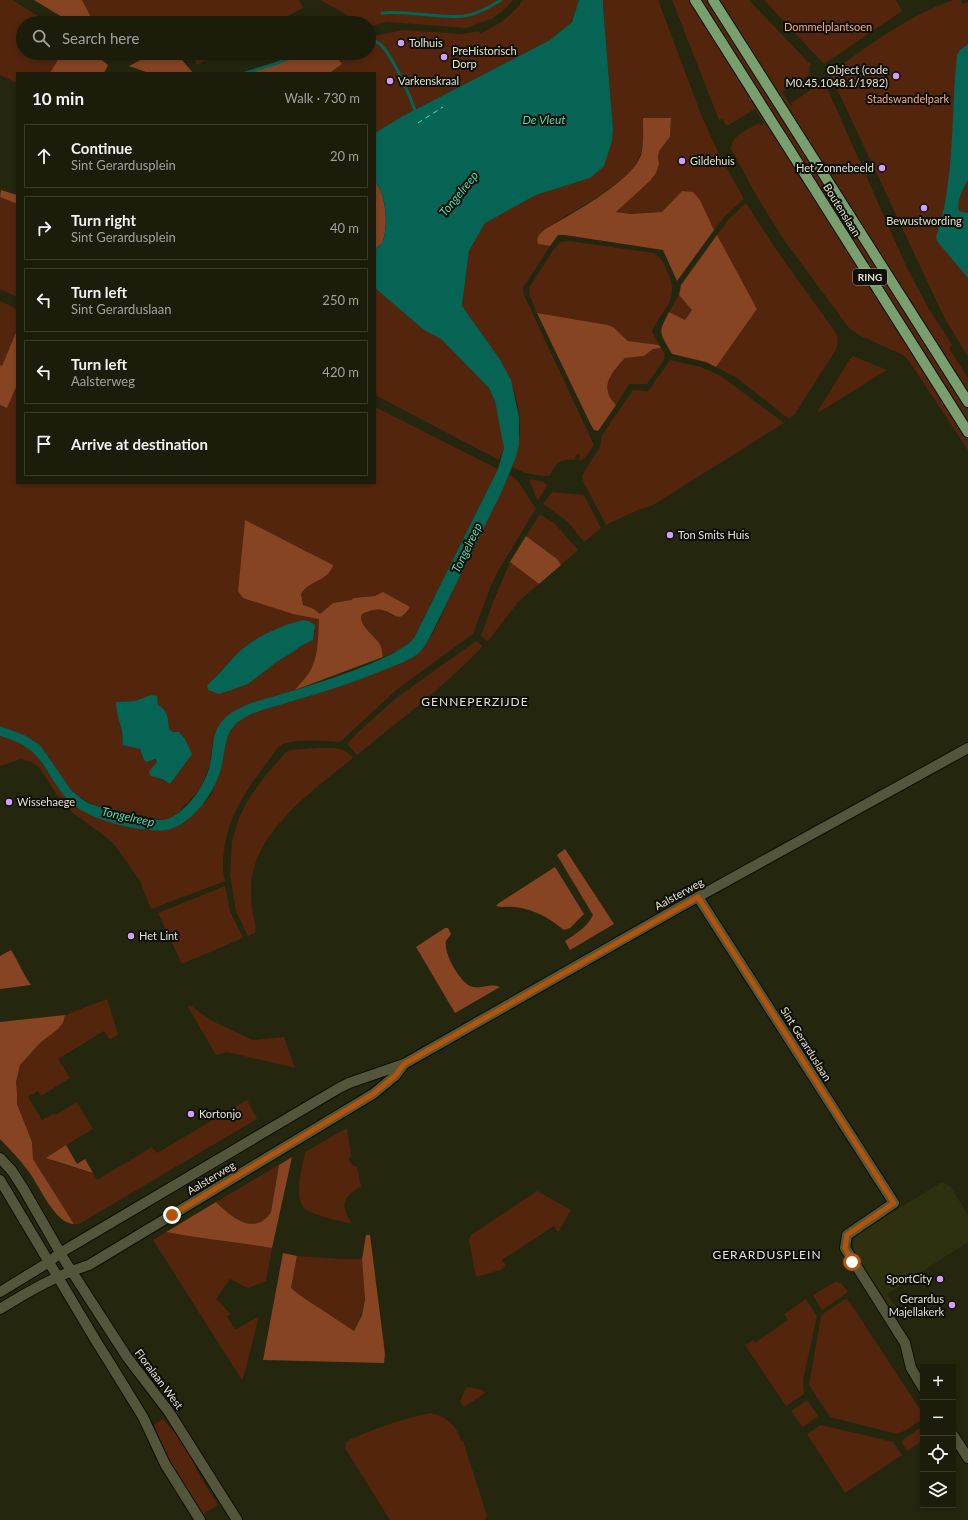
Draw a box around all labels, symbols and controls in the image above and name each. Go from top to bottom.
search box [16,16,376,60]
park label: Dommelplantsoen [784,20,872,33]
icon: search [30,27,52,49]
text: Search here [62,29,139,47]
place label: Tolhuis [409,36,443,49]
marker: Tolhuis [396,38,406,48]
place label: PreHistorisch Dorp [452,44,517,70]
marker: PreHistorisch Dorp [439,52,449,62]
place label: Object (code M0.45.1048.1/1982) [786,63,888,89]
marker: Object (code M0.45.1048.1/1982) [891,71,901,81]
place label: Varkenskraal [398,74,459,87]
marker: Varkenskraal [385,76,395,86]
text: 10 min [32,88,84,109]
text: Walk · 730 m [284,90,360,106]
park label: Stadswandelpark [867,92,949,105]
water label: De Vleut [522,112,566,127]
text: Continue [71,139,132,157]
icon: ahead [33,145,55,167]
text: 20 m [330,148,359,164]
place label: Gildehuis [690,154,735,167]
marker: Gildehuis [677,156,687,166]
text: Sint Gerardusplein [71,157,176,173]
place label: Het Zonnebeeld [796,161,874,174]
marker: Het Zonnebeeld [877,163,887,173]
water label: Tongelreep [436,168,481,219]
street label: Boutenslaan [821,181,864,238]
marker: Bewustwording [919,203,929,213]
text: Turn right [71,211,136,229]
place label: Bewustwording [886,214,962,227]
icon: right [33,217,55,239]
text: 40 m [330,220,359,236]
text: Sint Gerardusplein [71,229,176,245]
road number: RING [853,269,887,285]
text: Turn left [71,283,127,301]
icon: left [33,289,55,311]
text: 250 m [322,292,359,308]
text: Sint Gerarduslaan [71,301,172,317]
text: Turn left [71,355,127,373]
icon: left [33,361,55,383]
text: 420 m [322,364,359,380]
text: Aalsterweg [71,373,135,389]
icon: arrive [33,433,55,455]
text: Arrive at destination [71,435,208,453]
water label: Tongelreep [448,520,485,575]
place label: Ton Smits Huis [678,528,749,541]
marker: Ton Smits Huis [665,530,675,540]
district label: GENNEPERZIJDE [421,694,529,709]
place label: Wissehaege [17,795,75,808]
marker: Wissehaege [4,797,14,807]
water label: Tongelreep [100,804,156,829]
street label: Aalsterweg [652,875,706,912]
place label: Het Lint [139,929,178,942]
marker: Het Lint [126,931,136,941]
street label: Sint Gerarduslaan [778,1004,834,1083]
place label: Kortonjo [199,1107,241,1120]
marker: Kortonjo [186,1109,196,1119]
street label: Aalsterweg [184,1158,238,1197]
route end [163,1206,181,1224]
district label: GERARDUSPLEIN [712,1247,822,1262]
route start [843,1253,861,1271]
place label: SportCity [886,1272,932,1285]
marker: SportCity [935,1274,945,1284]
place label: Gerardus Majellakerk [889,1292,944,1318]
marker: Gerardus Majellakerk [947,1300,957,1310]
street label: Floralaan West [133,1346,186,1411]
map controls [920,1364,956,1508]
button: + [920,1364,956,1400]
button: − [920,1400,956,1436]
button: locate [920,1436,956,1472]
button: layers [920,1472,956,1508]

